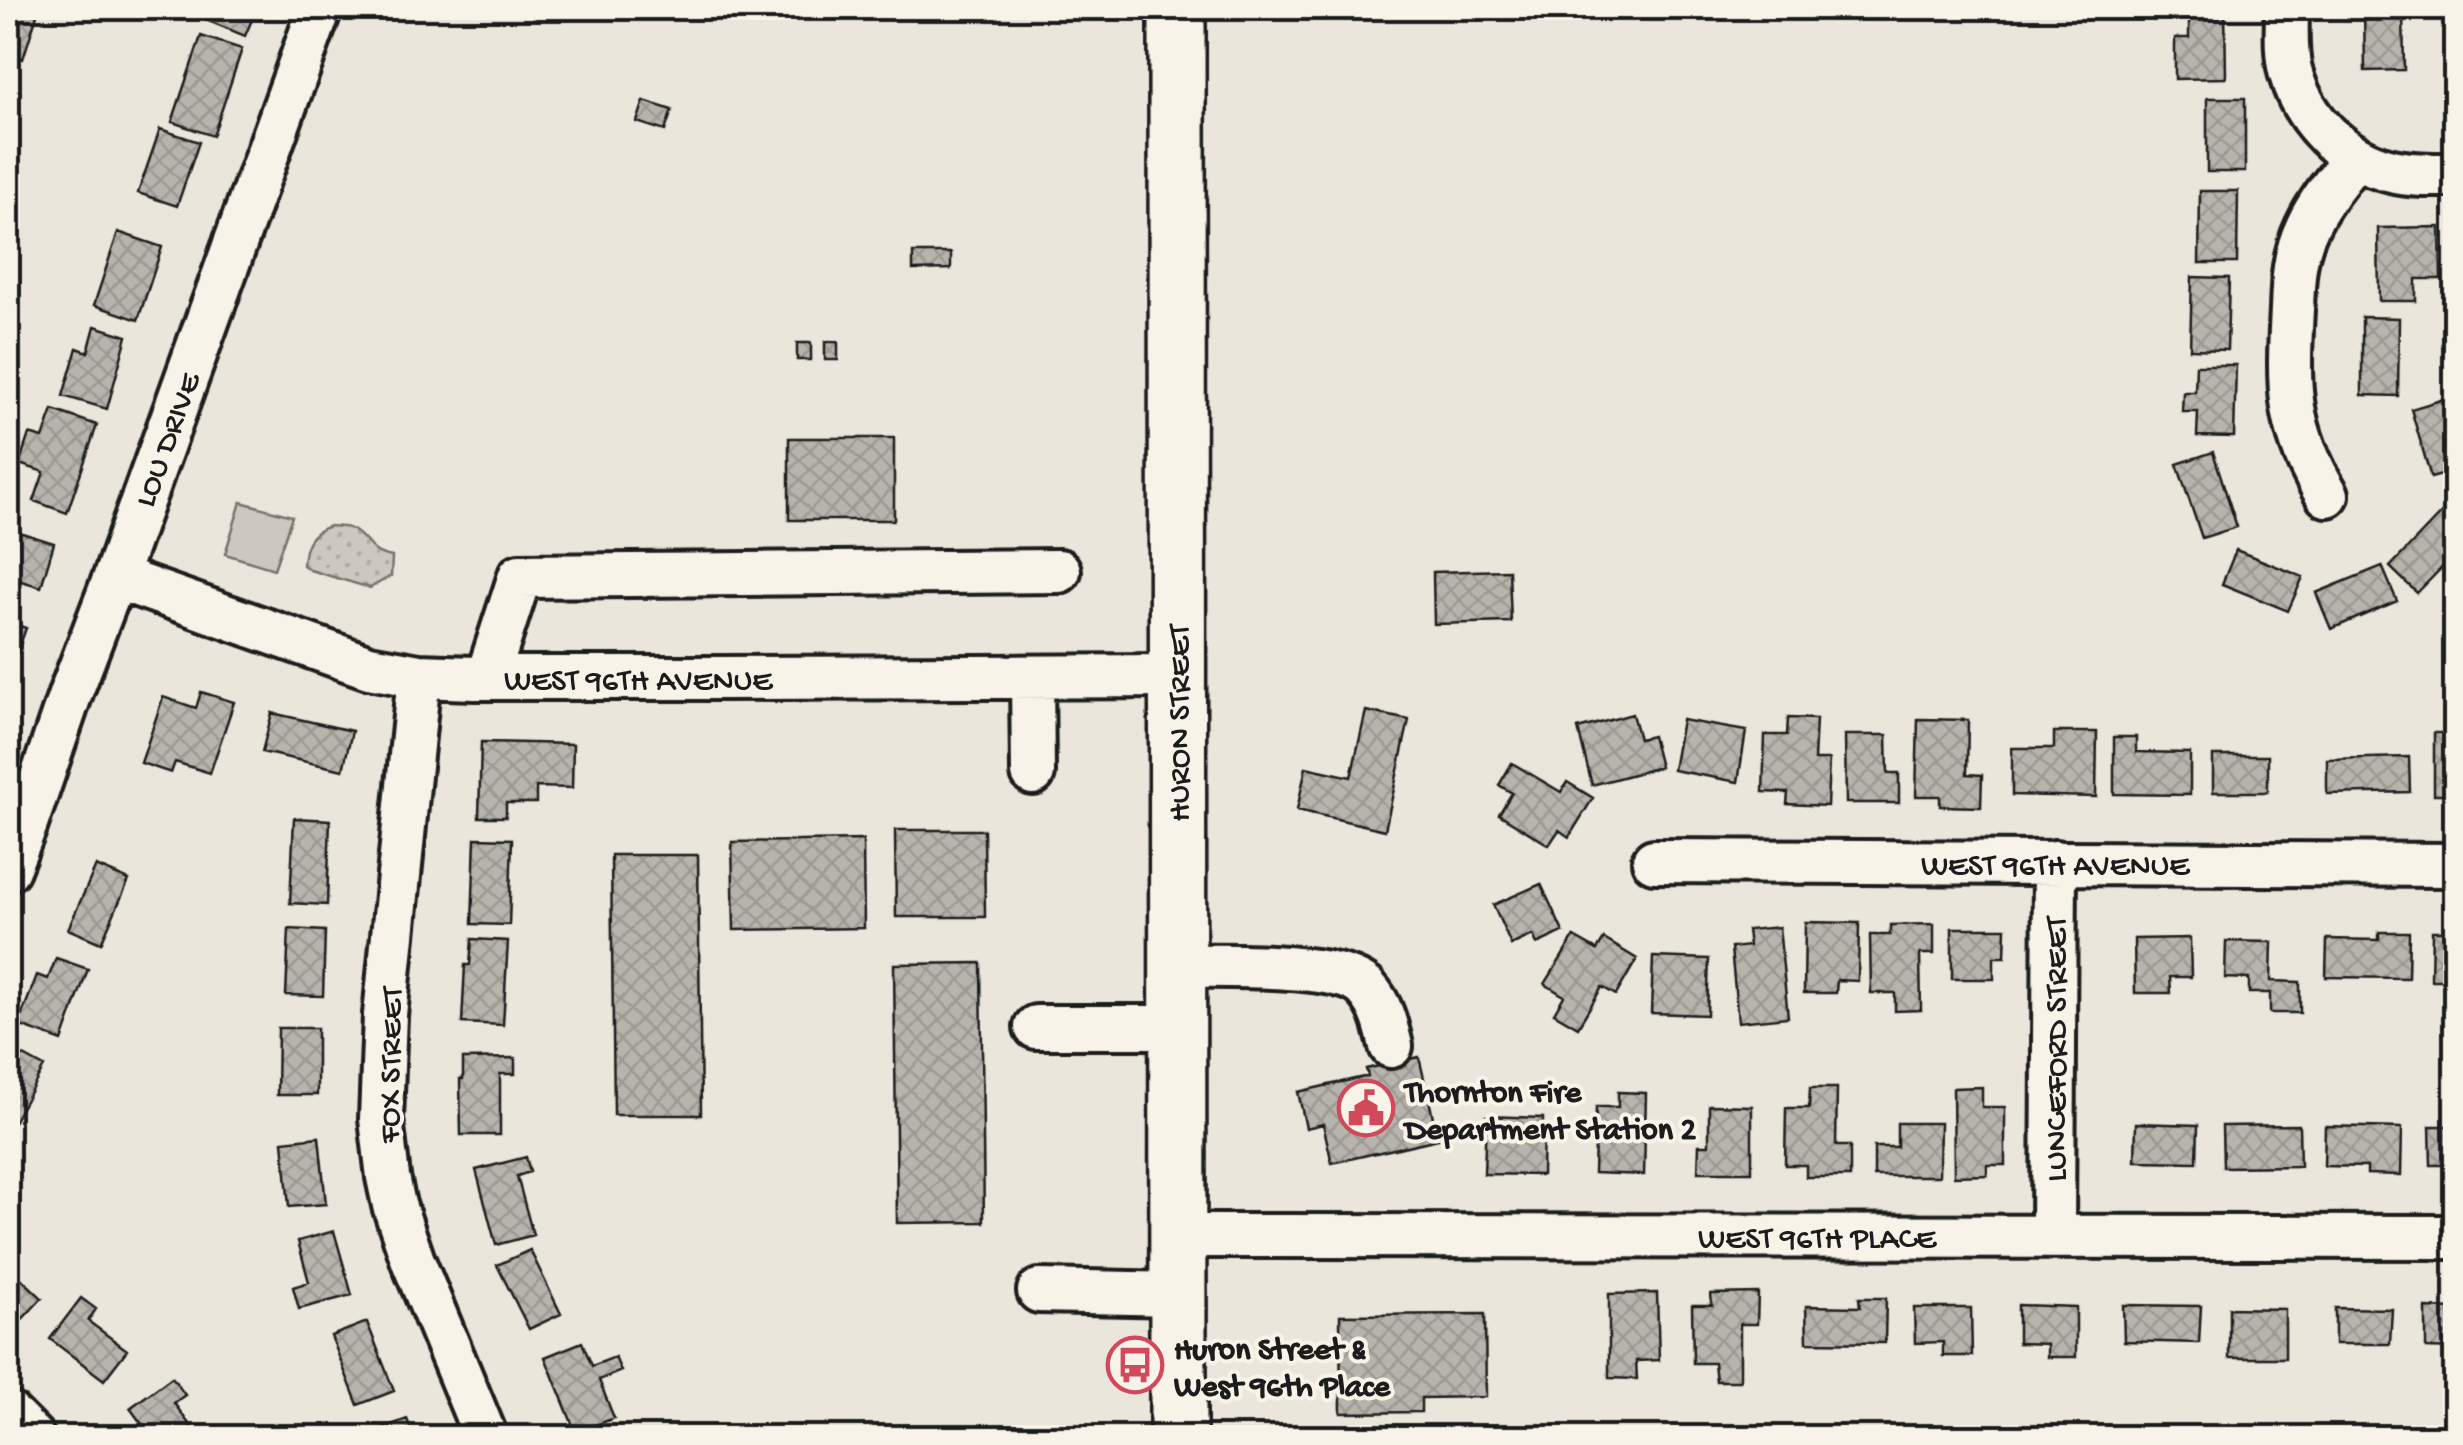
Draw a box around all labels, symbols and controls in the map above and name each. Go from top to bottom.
street label: LOU DRIVE [128,367,212,513]
street label: HURON STREET [1163,623,1201,822]
street label: WEST 96TH AVENUE [504,664,773,702]
street label: WEST 96TH AVENUE [1921,849,2190,887]
street label: LUNCEFORD STREET [2040,915,2078,1182]
street label: FOX STREET [373,985,413,1145]
place label: Thornton Fire Department Station 2 [1402,1076,1696,1151]
public building icon: Thornton Fire Department Station 2 [1336,1078,1396,1138]
street label: WEST 96TH PLACE [1698,1222,1937,1260]
place label: Huron Street & West 96th Place [1173,1333,1392,1408]
bus stop icon: Huron Street & West 96th Place [1105,1335,1165,1395]

